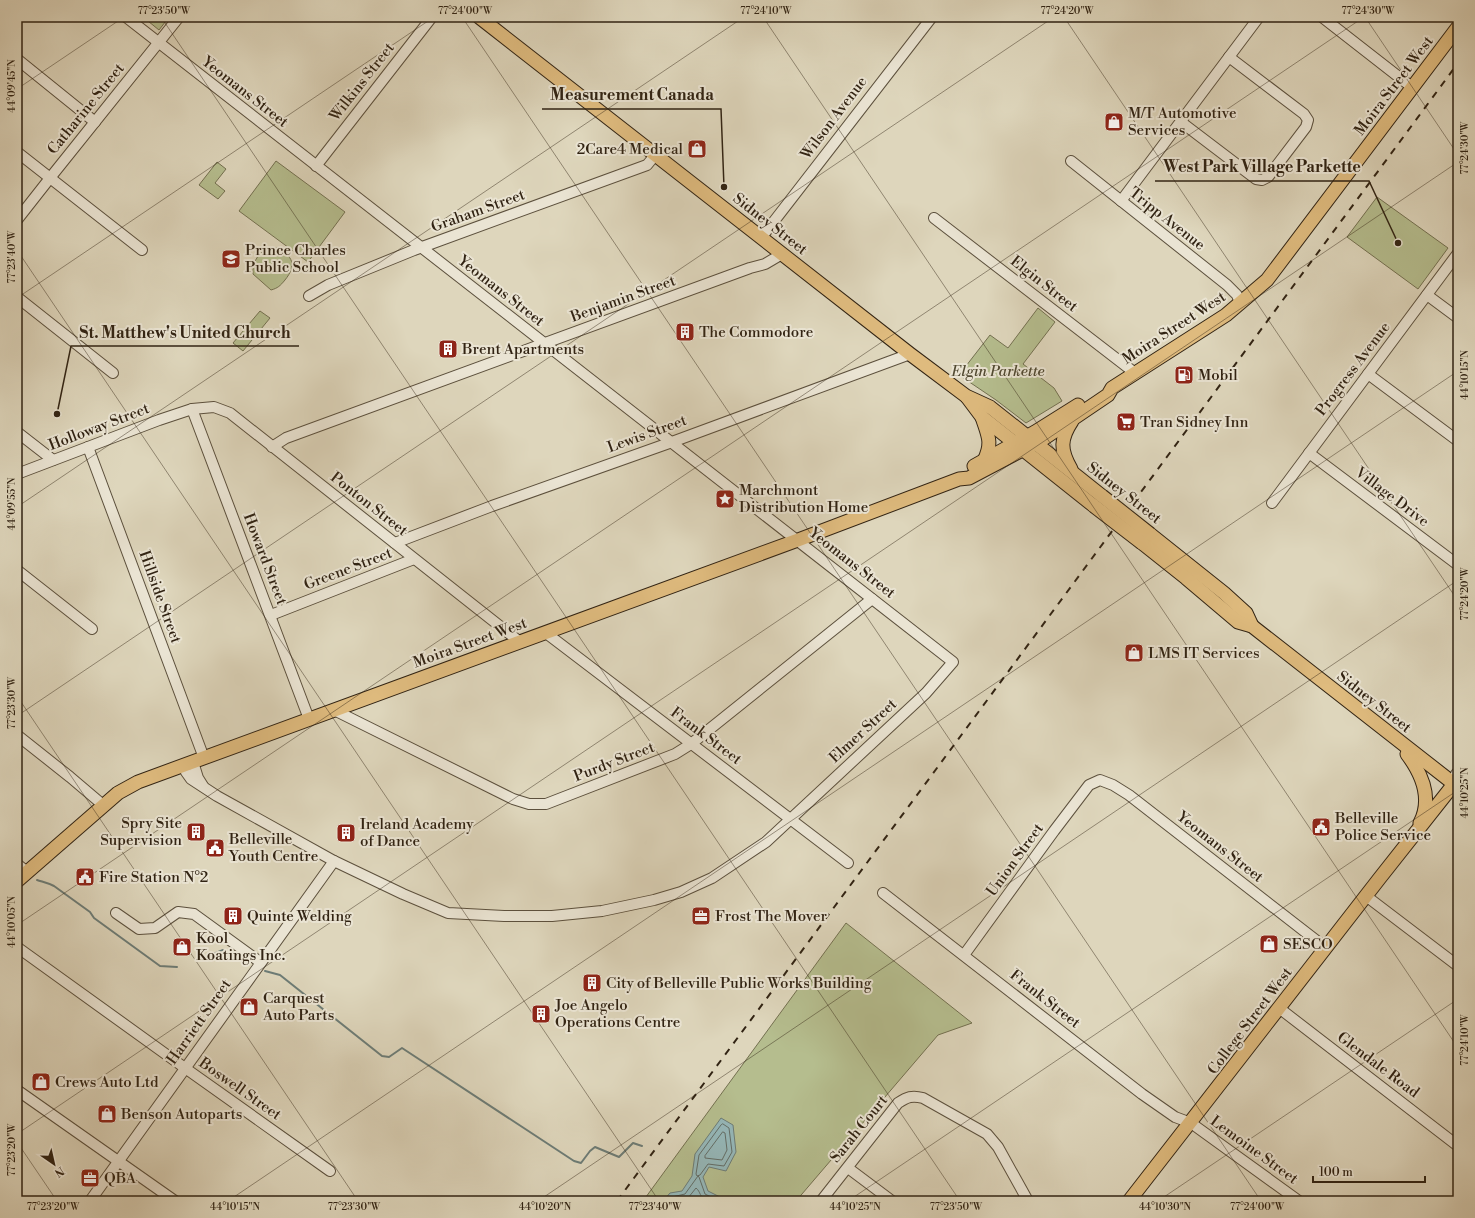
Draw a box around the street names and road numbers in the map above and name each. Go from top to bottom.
street label: Moira Street West [1350,32,1438,140]
street label: Wilkins Street [325,38,399,126]
street label: Yeomans Street [197,52,293,132]
street label: Catharine Street [43,59,129,158]
street label: Wilson Avenue [796,73,871,164]
street label: Tripp Avenue [1125,183,1209,255]
street label: Graham Street [428,185,528,237]
street label: Sidney Street [729,189,812,260]
street label: Yeomans Street [453,251,549,331]
street label: Elgin Street [1007,252,1082,317]
street label: Benjamin Street [567,271,679,327]
street label: Moira Street West [1119,287,1230,369]
street label: Progress Avenue [1311,318,1395,420]
street label: Holloway Street [46,399,153,455]
street label: Lewis Street [605,411,690,457]
street label: Sidney Street [1083,458,1166,529]
street label: Village Drive [1350,462,1433,531]
street label: Ponton Street [327,468,412,541]
street label: Howard Street [239,510,291,608]
street label: Yeomans Street [804,523,900,603]
street label: Greene Street [301,543,395,595]
street label: Hillside Street [134,548,186,647]
street label: Moira Street West [410,613,530,672]
street label: Sidney Street [1333,667,1416,738]
street label: Elmer Street [825,694,901,767]
street label: Frank Street [667,703,746,769]
street label: Purdy Street [571,738,658,786]
street label: Yeomans Street [1172,807,1268,887]
street label: Union Street [982,819,1048,900]
street label: College Street West [1203,963,1297,1078]
street label: Frank Street [1006,966,1085,1033]
street label: Harriett Street [162,975,236,1068]
street label: Glendale Road [1333,1028,1423,1102]
street label: Boswell Street [194,1053,285,1125]
street label: Sarah Court [826,1091,893,1167]
street label: Lemoine Street [1206,1112,1302,1189]

